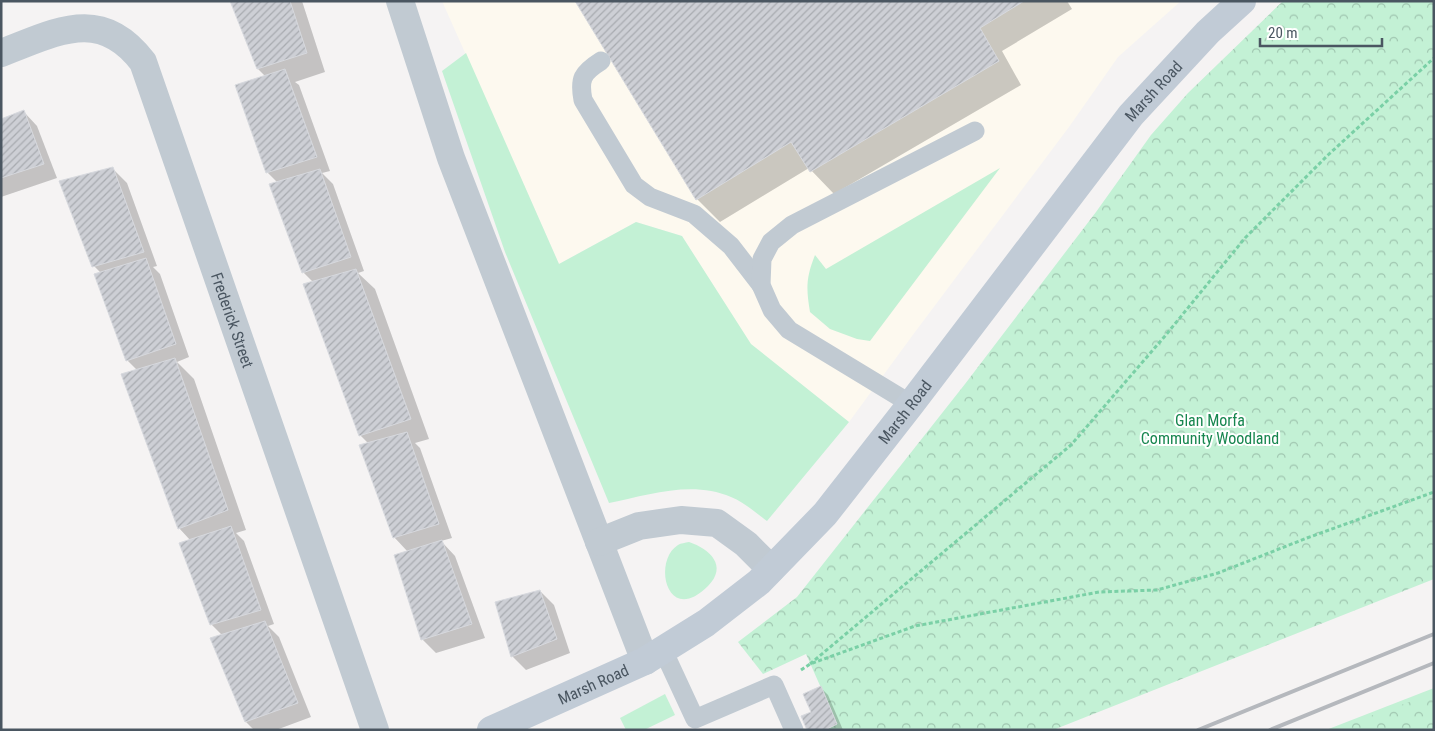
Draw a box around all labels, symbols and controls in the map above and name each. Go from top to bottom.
scale bar [1260,15,1382,47]
text: 20 m [1268,24,1298,42]
street label: Marsh Road [1121,57,1186,125]
street label: Frederick Street [207,270,258,370]
street label: Marsh Road [874,376,935,447]
park label: Glan Morfa Community Woodland [1141,411,1279,448]
street label: Marsh Road [555,660,632,708]

